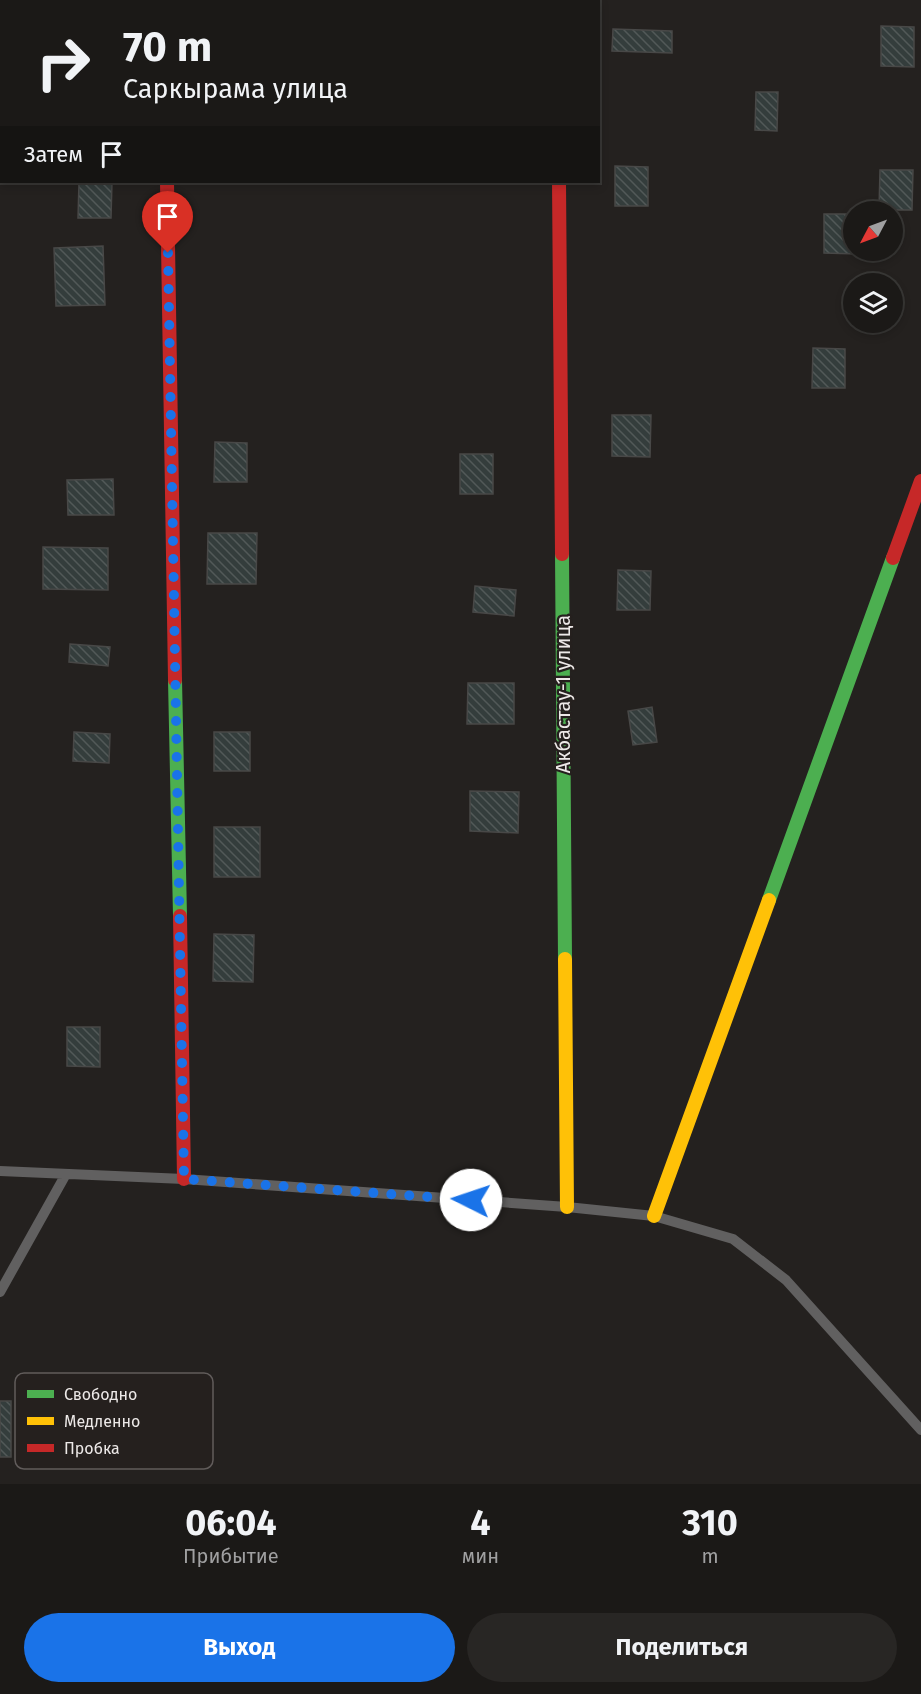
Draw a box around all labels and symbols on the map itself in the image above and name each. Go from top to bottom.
pin [142,191,193,253]
north arrow [843,201,903,261]
street label: Акбастау-1 улица [551,615,575,773]
position arrow [439,1168,503,1232]
legend [15,1373,213,1469]
text: Свободно [64,1385,137,1404]
text: Медленно [64,1412,140,1431]
text: Пробка [64,1439,120,1458]

